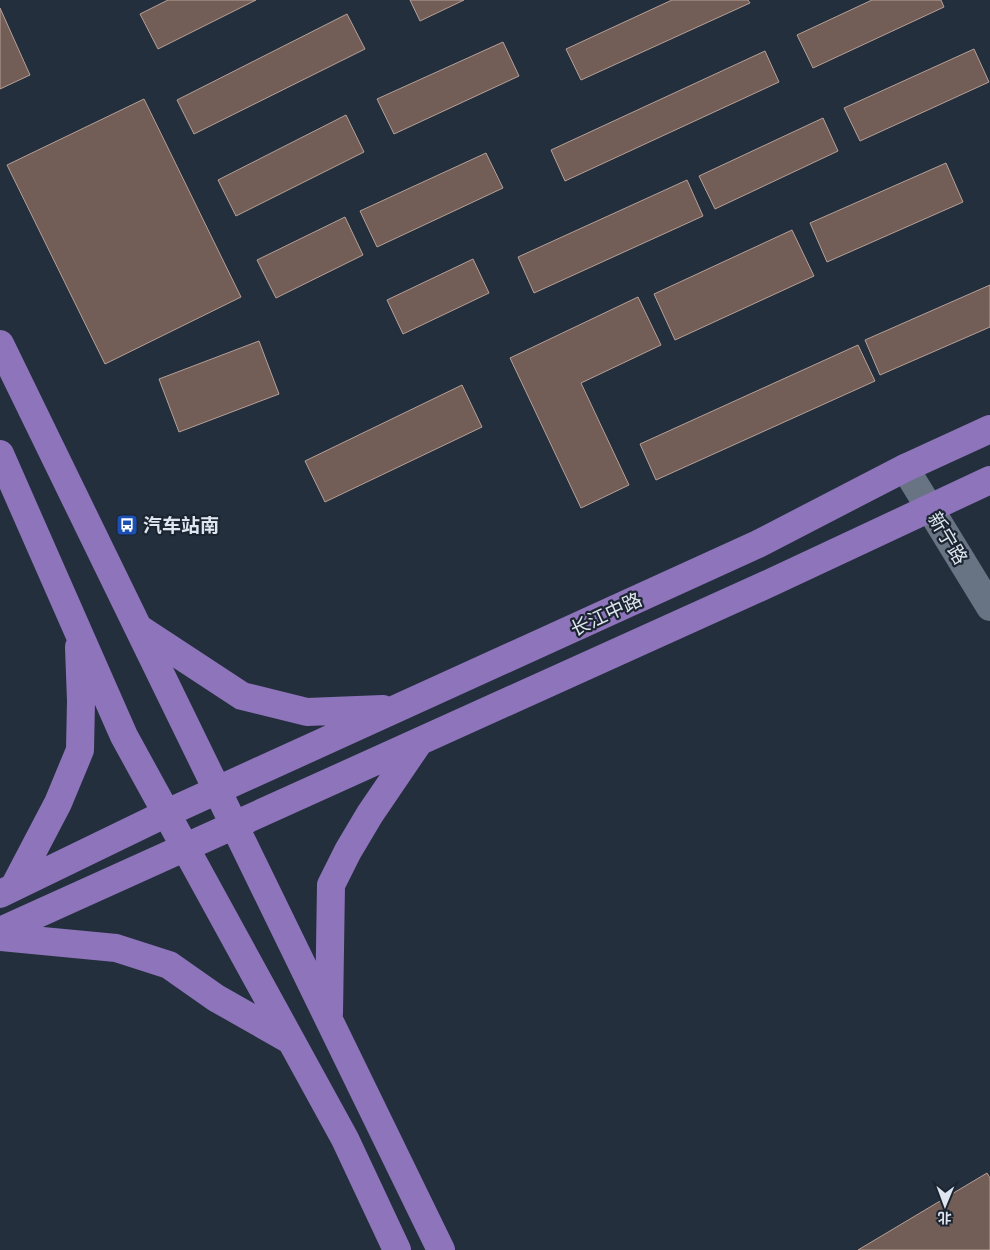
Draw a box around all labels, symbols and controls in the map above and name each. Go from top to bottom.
street label: 新宁路 [923,507,973,569]
bus stop icon: 汽车站南 [115,513,139,537]
place label: 汽车站南 [143,513,219,537]
street label: 长江中路 [566,587,646,641]
north arrow [920,1180,970,1230]
text: 北 [938,1209,952,1227]

